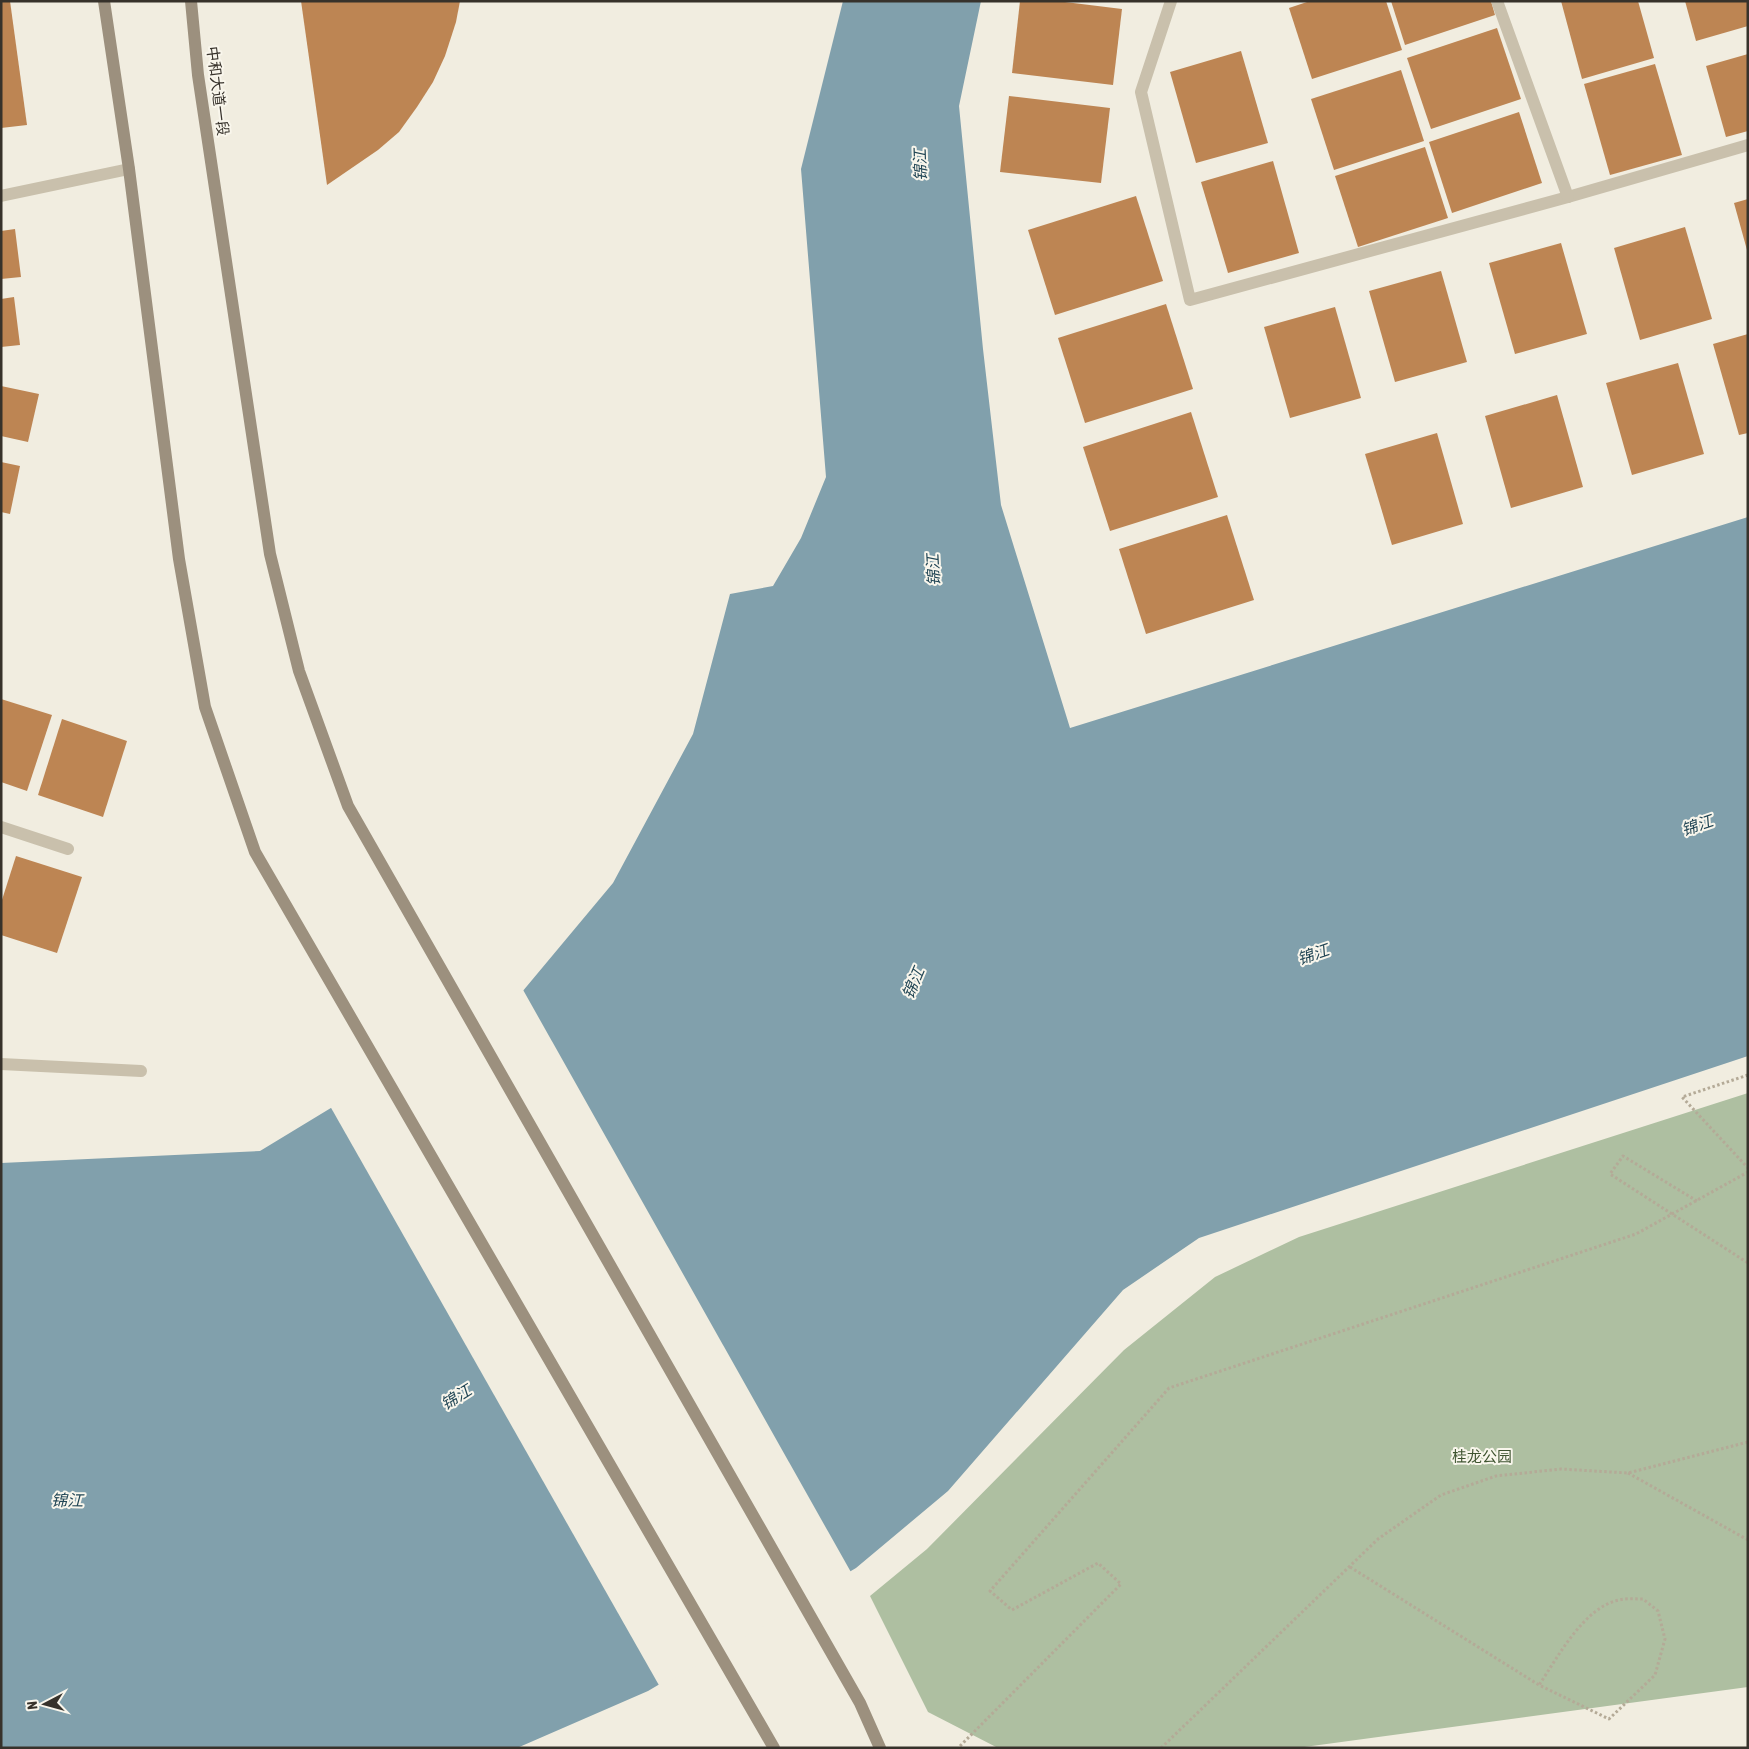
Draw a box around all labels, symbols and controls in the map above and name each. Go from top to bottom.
street label: 中和大道一段 [204,45,232,137]
water label: 锦江 [910,147,930,181]
water label: 锦江 [923,552,943,586]
water label: 锦江 [1679,811,1717,839]
water label: 锦江 [1295,940,1333,968]
water label: 锦江 [898,963,928,1001]
water label: 锦江 [438,1380,476,1413]
park label: 桂龙公园 [1452,1448,1512,1465]
water label: 锦江 [51,1491,85,1509]
north arrow [20,1679,70,1729]
text: N [24,1700,40,1710]

